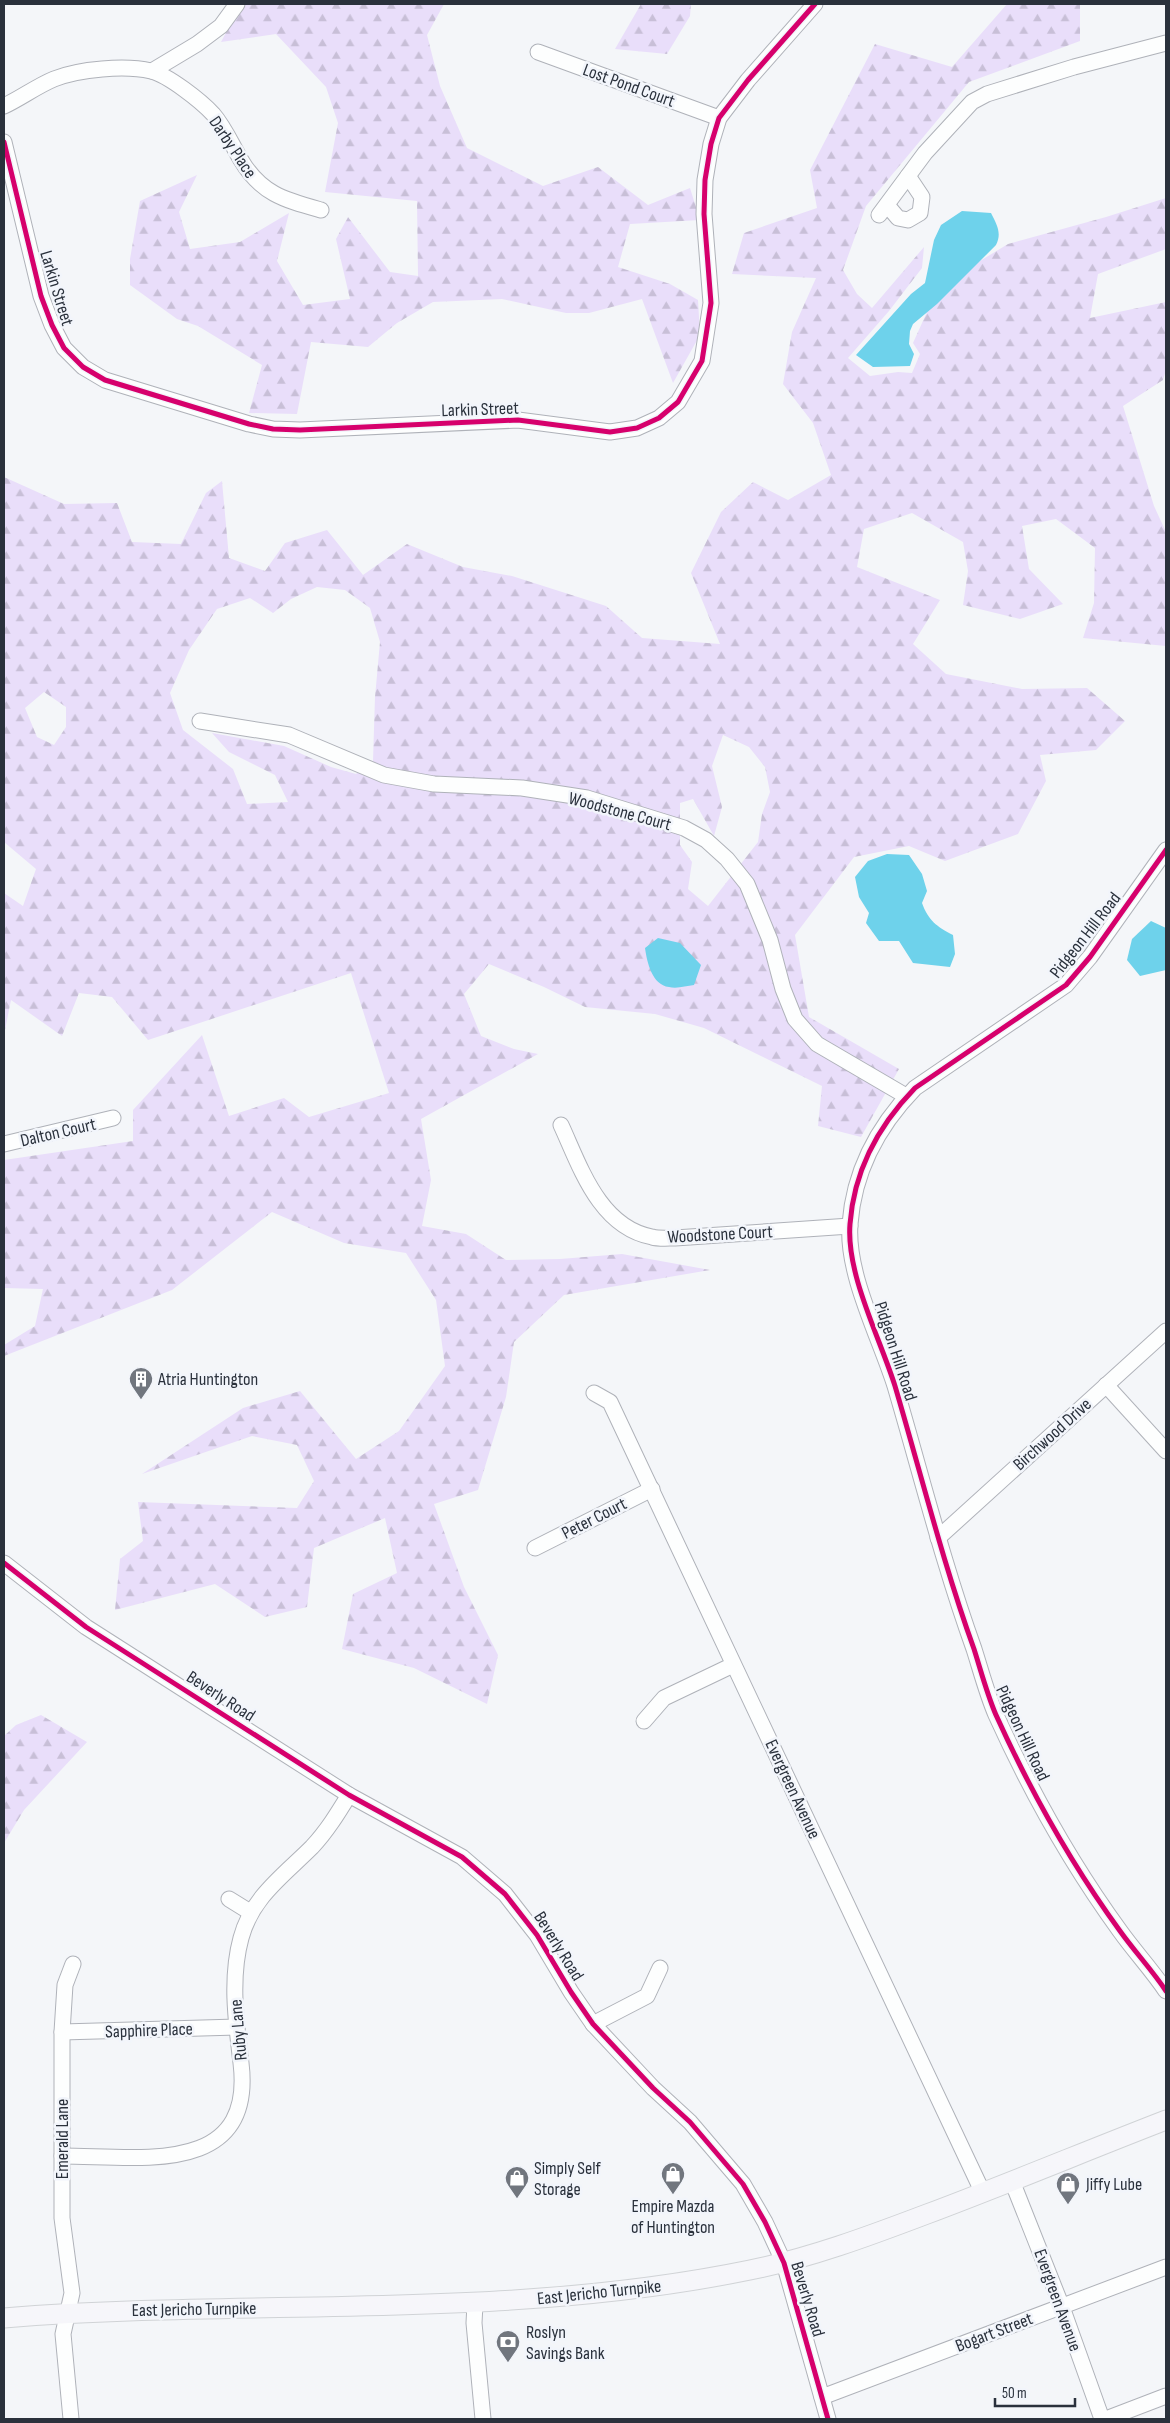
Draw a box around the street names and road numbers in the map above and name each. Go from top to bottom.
street label: Lost Pond Court [580,59,678,112]
street label: Darby Place [204,112,261,182]
street label: Larkin Street [35,248,78,329]
street label: Larkin Street [441,398,520,421]
street label: Woodstone Court [566,788,674,835]
street label: Pidgeon Hill Road [1045,888,1125,982]
street label: Dalton Court [18,1114,98,1151]
street label: Woodstone Court [667,1221,774,1248]
street label: Pidgeon Hill Road [870,1299,921,1403]
street label: Birchwood Drive [1009,1394,1096,1475]
street label: Peter Court [558,1493,631,1544]
street label: Beverly Road [183,1667,259,1726]
street label: Pidgeon Hill Road [991,1682,1054,1784]
street label: Evergreen Avenue [760,1736,825,1842]
street label: Beverly Road [529,1908,588,1985]
street label: Ruby Lane [225,1998,252,2062]
street label: Sapphire Place [105,2018,193,2043]
street label: Emerald Lane [52,2099,73,2179]
street label: Evergreen Avenue [1029,2246,1086,2354]
street label: Beverly Road [786,2259,829,2339]
street label: East Jericho Turnpike [536,2276,662,2309]
street label: East Jericho Turnpike [132,2298,256,2321]
street label: Bogart Street [953,2308,1036,2357]

